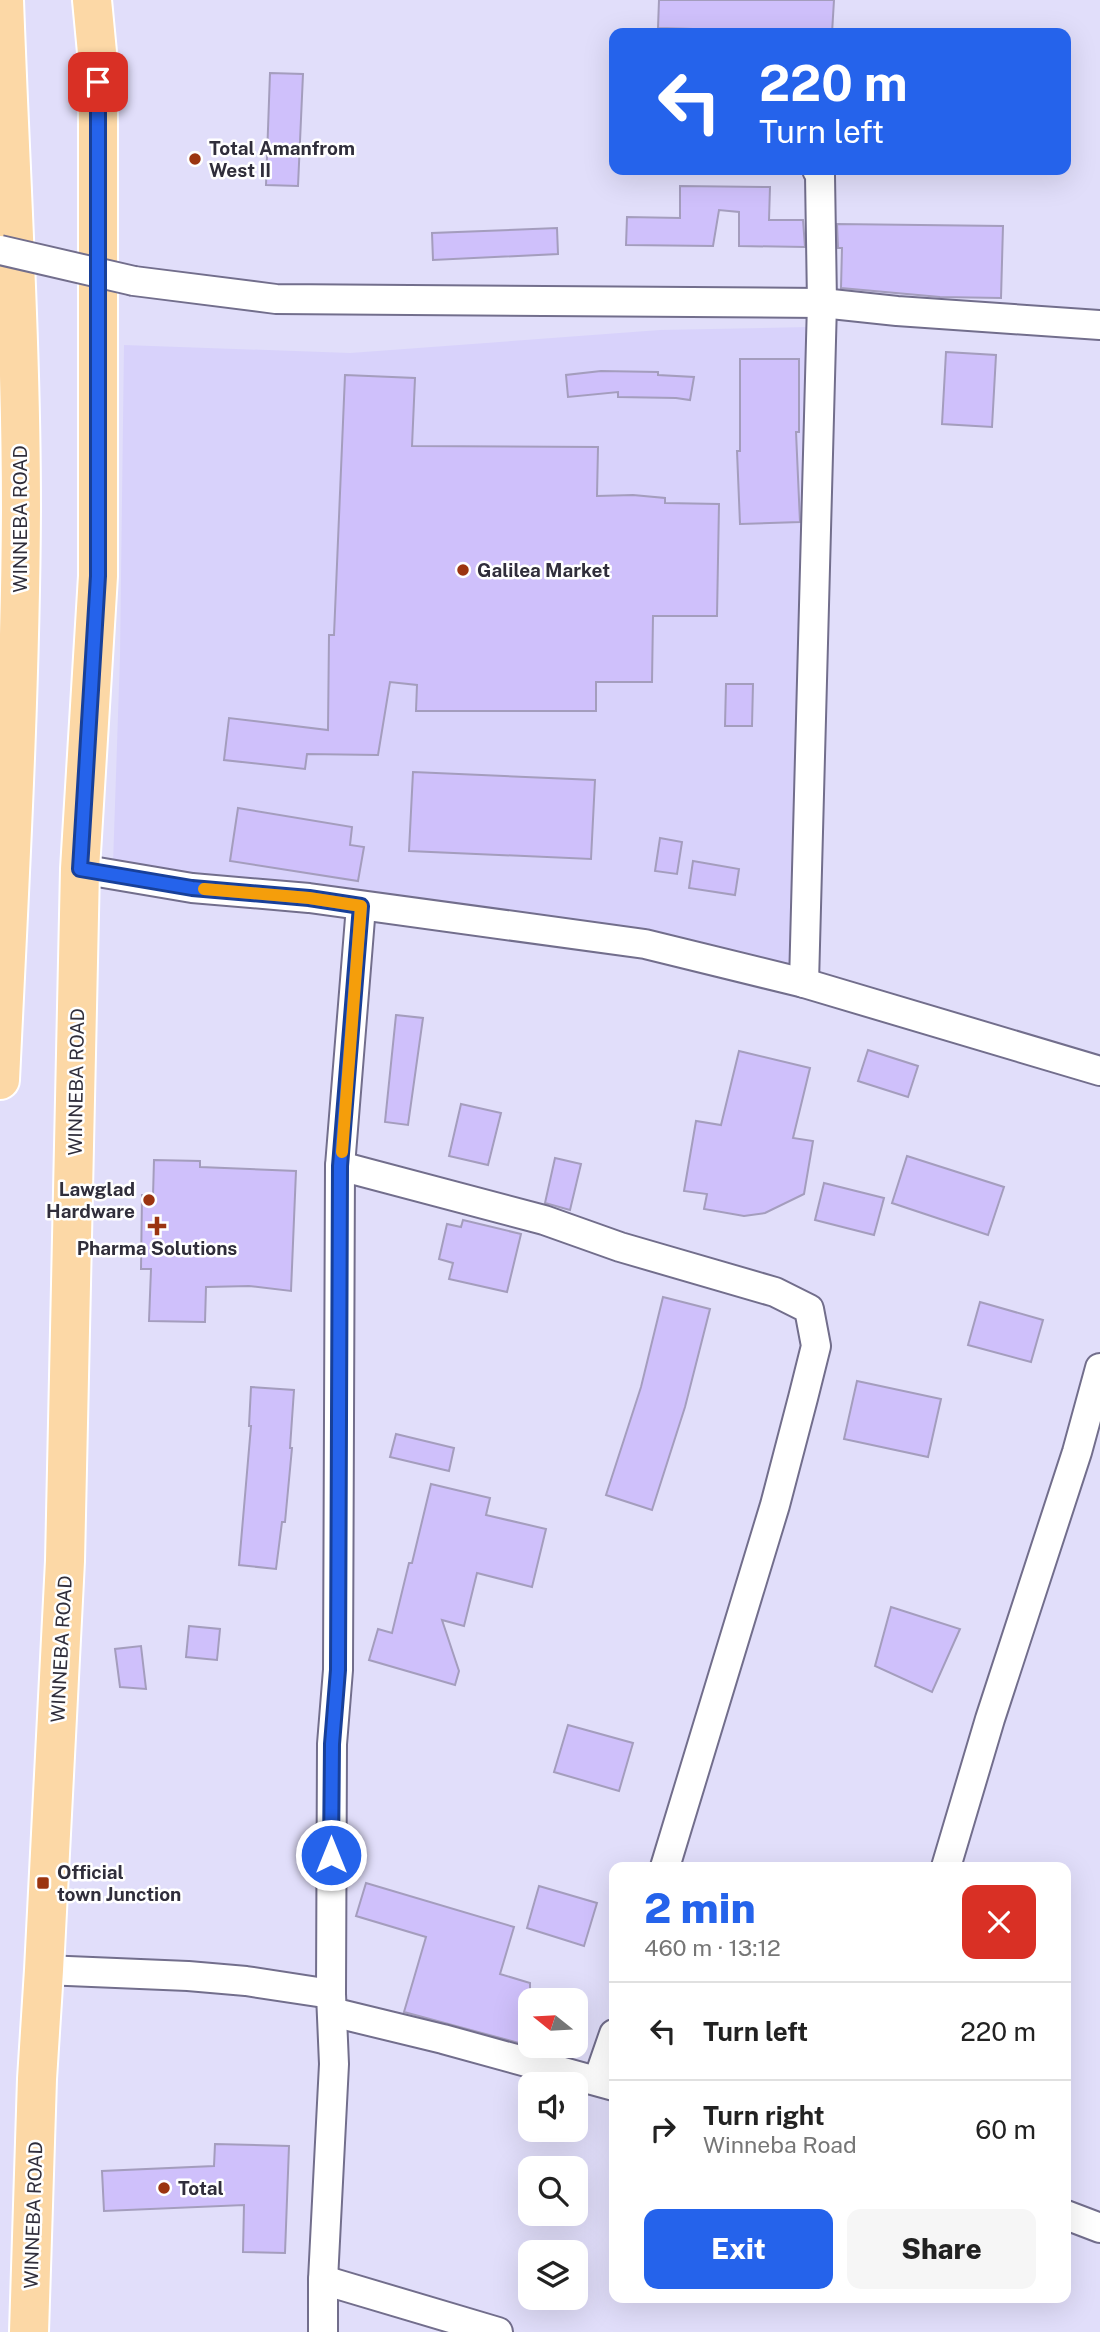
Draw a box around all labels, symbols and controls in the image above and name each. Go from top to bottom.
pin [68,52,128,112]
text: 220 m [759,54,908,112]
icon: left [644,56,735,147]
icon: arrive [79,63,117,101]
text: Turn left [759,113,884,150]
place label: Total Amanfrom West II [209,137,355,181]
marker: Total Amanfrom West II [187,151,203,167]
street label: WINNEBA ROAD [9,445,31,593]
place label: Galilea Market [477,559,610,581]
marker: Galilea Market [455,562,471,578]
street label: WINNEBA ROAD [64,1008,88,1156]
place label: Lawglad Hardware [46,1178,135,1222]
marker: Lawglad Hardware [141,1192,157,1208]
marker: Pharma Solutions [149,1218,165,1234]
place label: Pharma Solutions [77,1237,237,1259]
street label: WINNEBA ROAD [46,1575,76,1723]
position arrow [294,1818,368,1892]
place label: Official town Junction [57,1861,181,1905]
marker: Official town Junction [35,1875,51,1891]
text: 2 min [644,1883,756,1932]
button: close [962,1885,1036,1959]
text: 460 m · 13:12 [644,1934,781,1961]
north arrow [518,1988,588,2058]
map controls [518,1988,588,2310]
icon: left [644,2012,682,2050]
text: Turn left [703,2016,808,2047]
text: 220 m [960,2016,1036,2047]
button: sound [518,2072,588,2142]
text: Turn right [703,2100,825,2131]
icon: right [644,2110,682,2148]
text: 60 m [975,2114,1036,2145]
text: Winneba Road [703,2131,857,2158]
street label: WINNEBA ROAD [19,2141,47,2289]
button: search [518,2156,588,2226]
place label: Total [178,2177,224,2199]
marker: Total [156,2180,172,2196]
button: Exit [644,2209,833,2289]
button: Share [847,2209,1036,2289]
button: layers [518,2240,588,2310]

